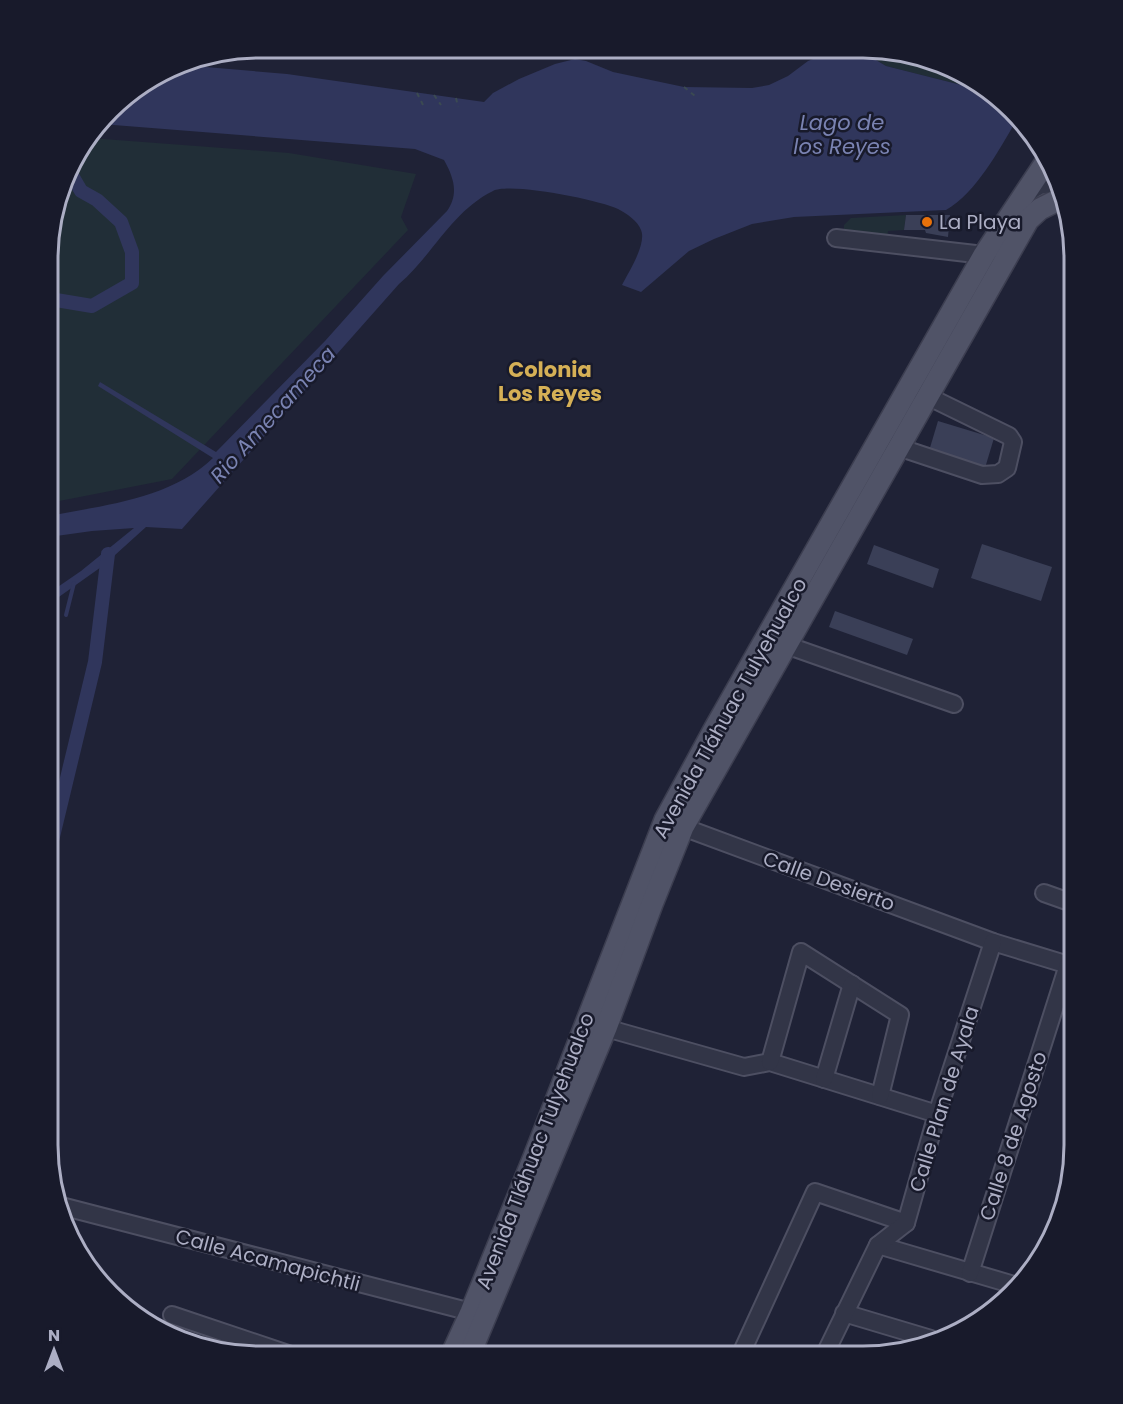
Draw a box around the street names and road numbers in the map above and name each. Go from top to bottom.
street label: Avenida Tláhuac Tulyehualco [646,573,814,843]
street label: Calle Desierto [759,844,899,918]
street label: Calle Plan de Ayala [902,1003,986,1195]
street label: Avenida Tláhuac Tulyehualco [469,1009,601,1293]
street label: Calle 8 de Agosto [972,1048,1054,1224]
street label: Calle Acamapichtli [172,1222,364,1298]

